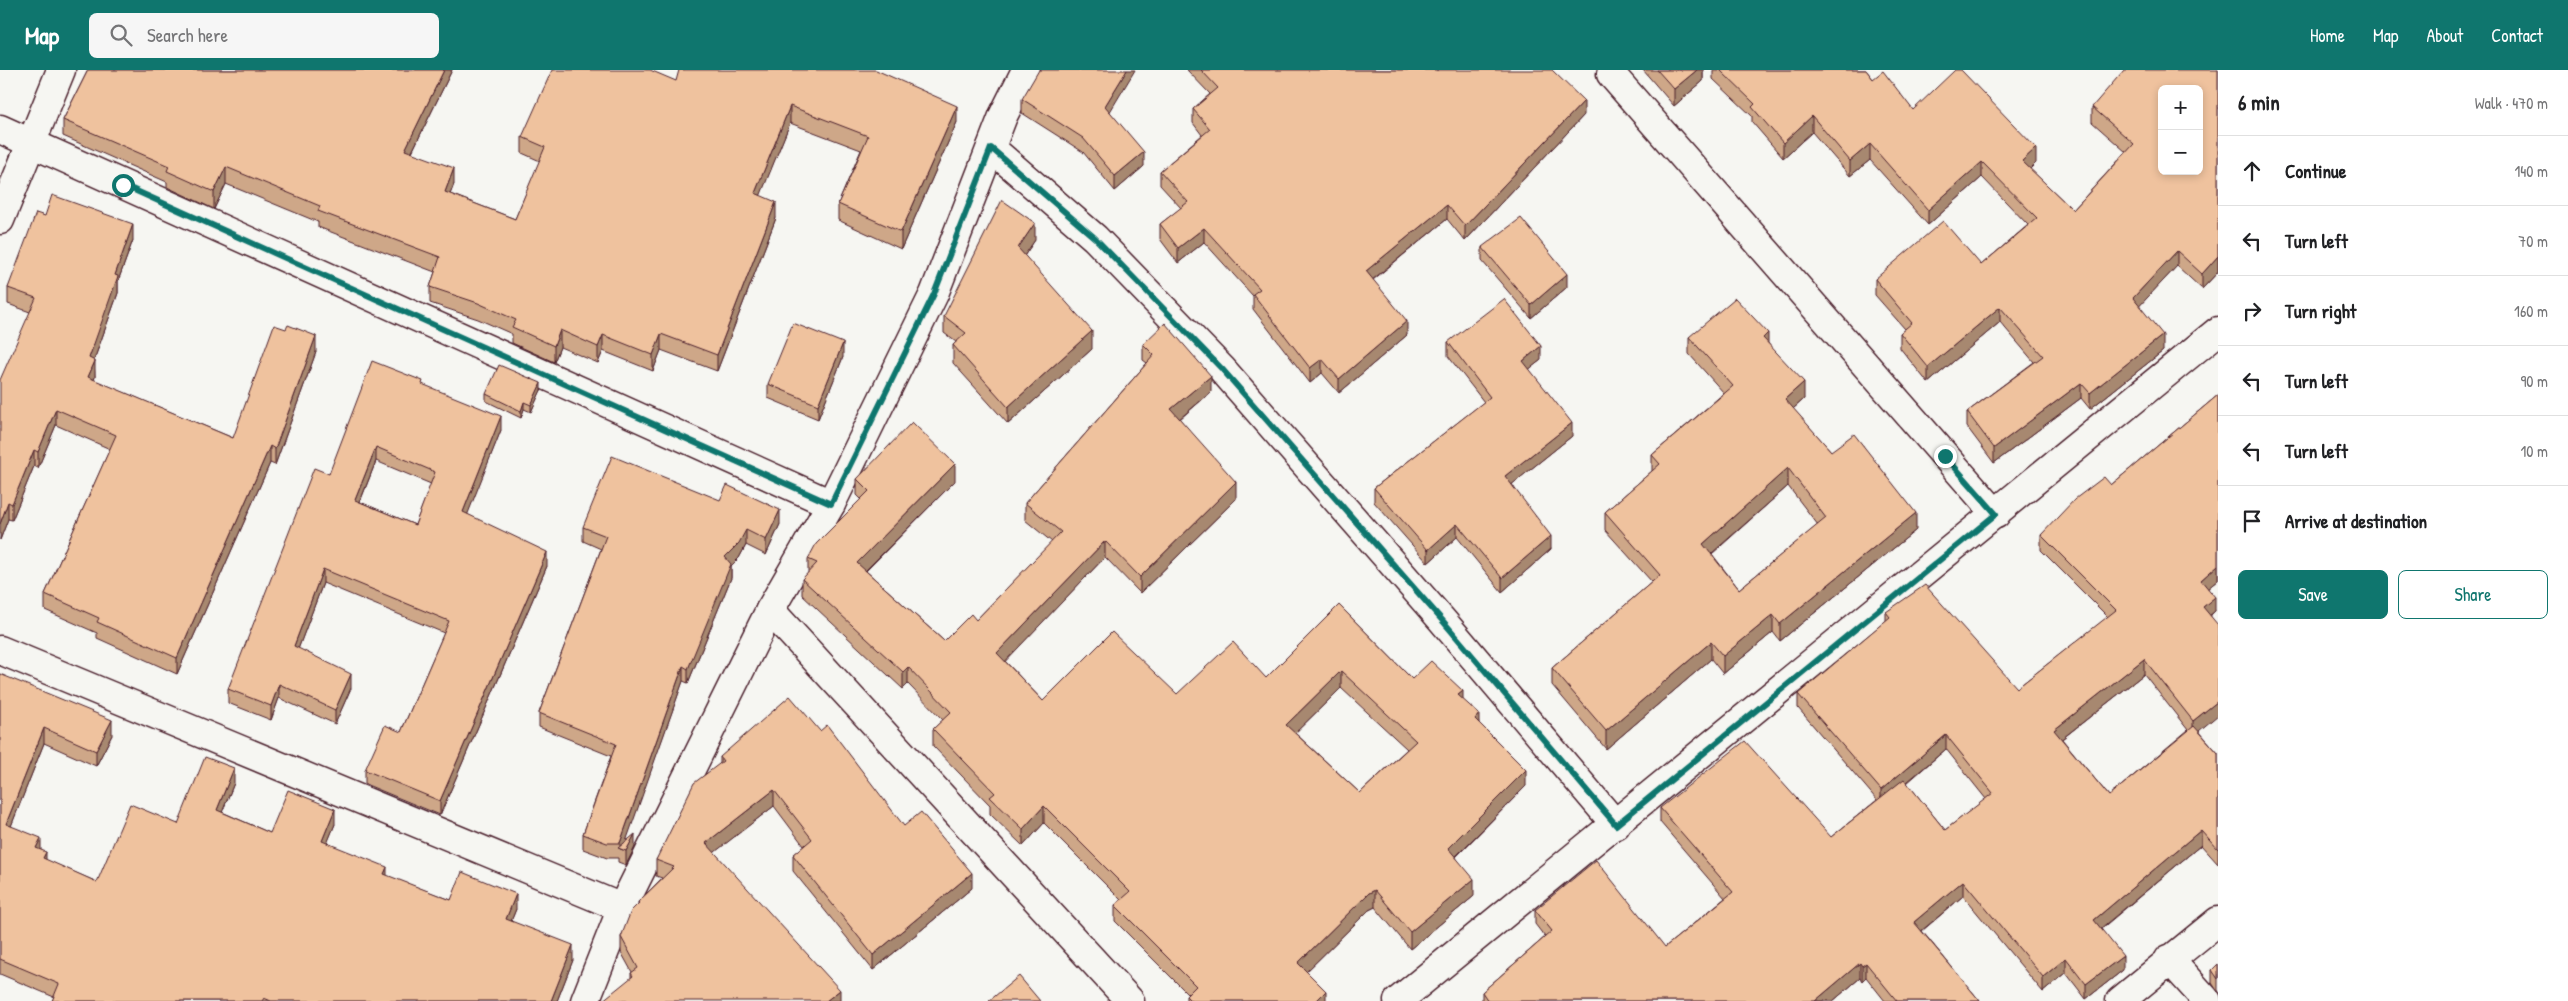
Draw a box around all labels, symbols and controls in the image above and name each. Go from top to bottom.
search box [89,13,439,58]
text: Map [25,19,59,51]
icon: search [107,21,135,49]
text: Search here [147,22,228,48]
text: Home [2310,23,2345,48]
text: Map [2373,23,2398,48]
text: About [2426,23,2463,48]
text: Contact [2491,23,2543,48]
map controls [2158,85,2203,175]
button: + [2158,85,2203,130]
text: 6 min [2238,88,2280,117]
text: Walk · 470 m [2475,92,2548,114]
button: − [2158,130,2203,175]
icon: ahead [2238,157,2266,185]
text: Continue [2285,158,2346,184]
text: 140 m [2514,160,2548,182]
route start [112,174,135,197]
icon: left [2238,227,2266,255]
text: Turn left [2285,228,2348,254]
text: 70 m [2518,230,2548,252]
icon: right [2238,297,2266,325]
text: Turn right [2285,298,2356,324]
text: 160 m [2514,300,2548,322]
icon: left [2238,367,2266,395]
text: Turn left [2285,368,2348,394]
text: 90 m [2520,370,2548,392]
icon: left [2238,437,2266,465]
text: Turn left [2285,438,2348,464]
text: 10 m [2520,440,2548,462]
route end [1934,445,1957,468]
icon: arrive [2238,507,2266,535]
text: Arrive at destination [2285,508,2427,534]
button: Save [2238,570,2388,619]
button: Share [2398,570,2548,619]

